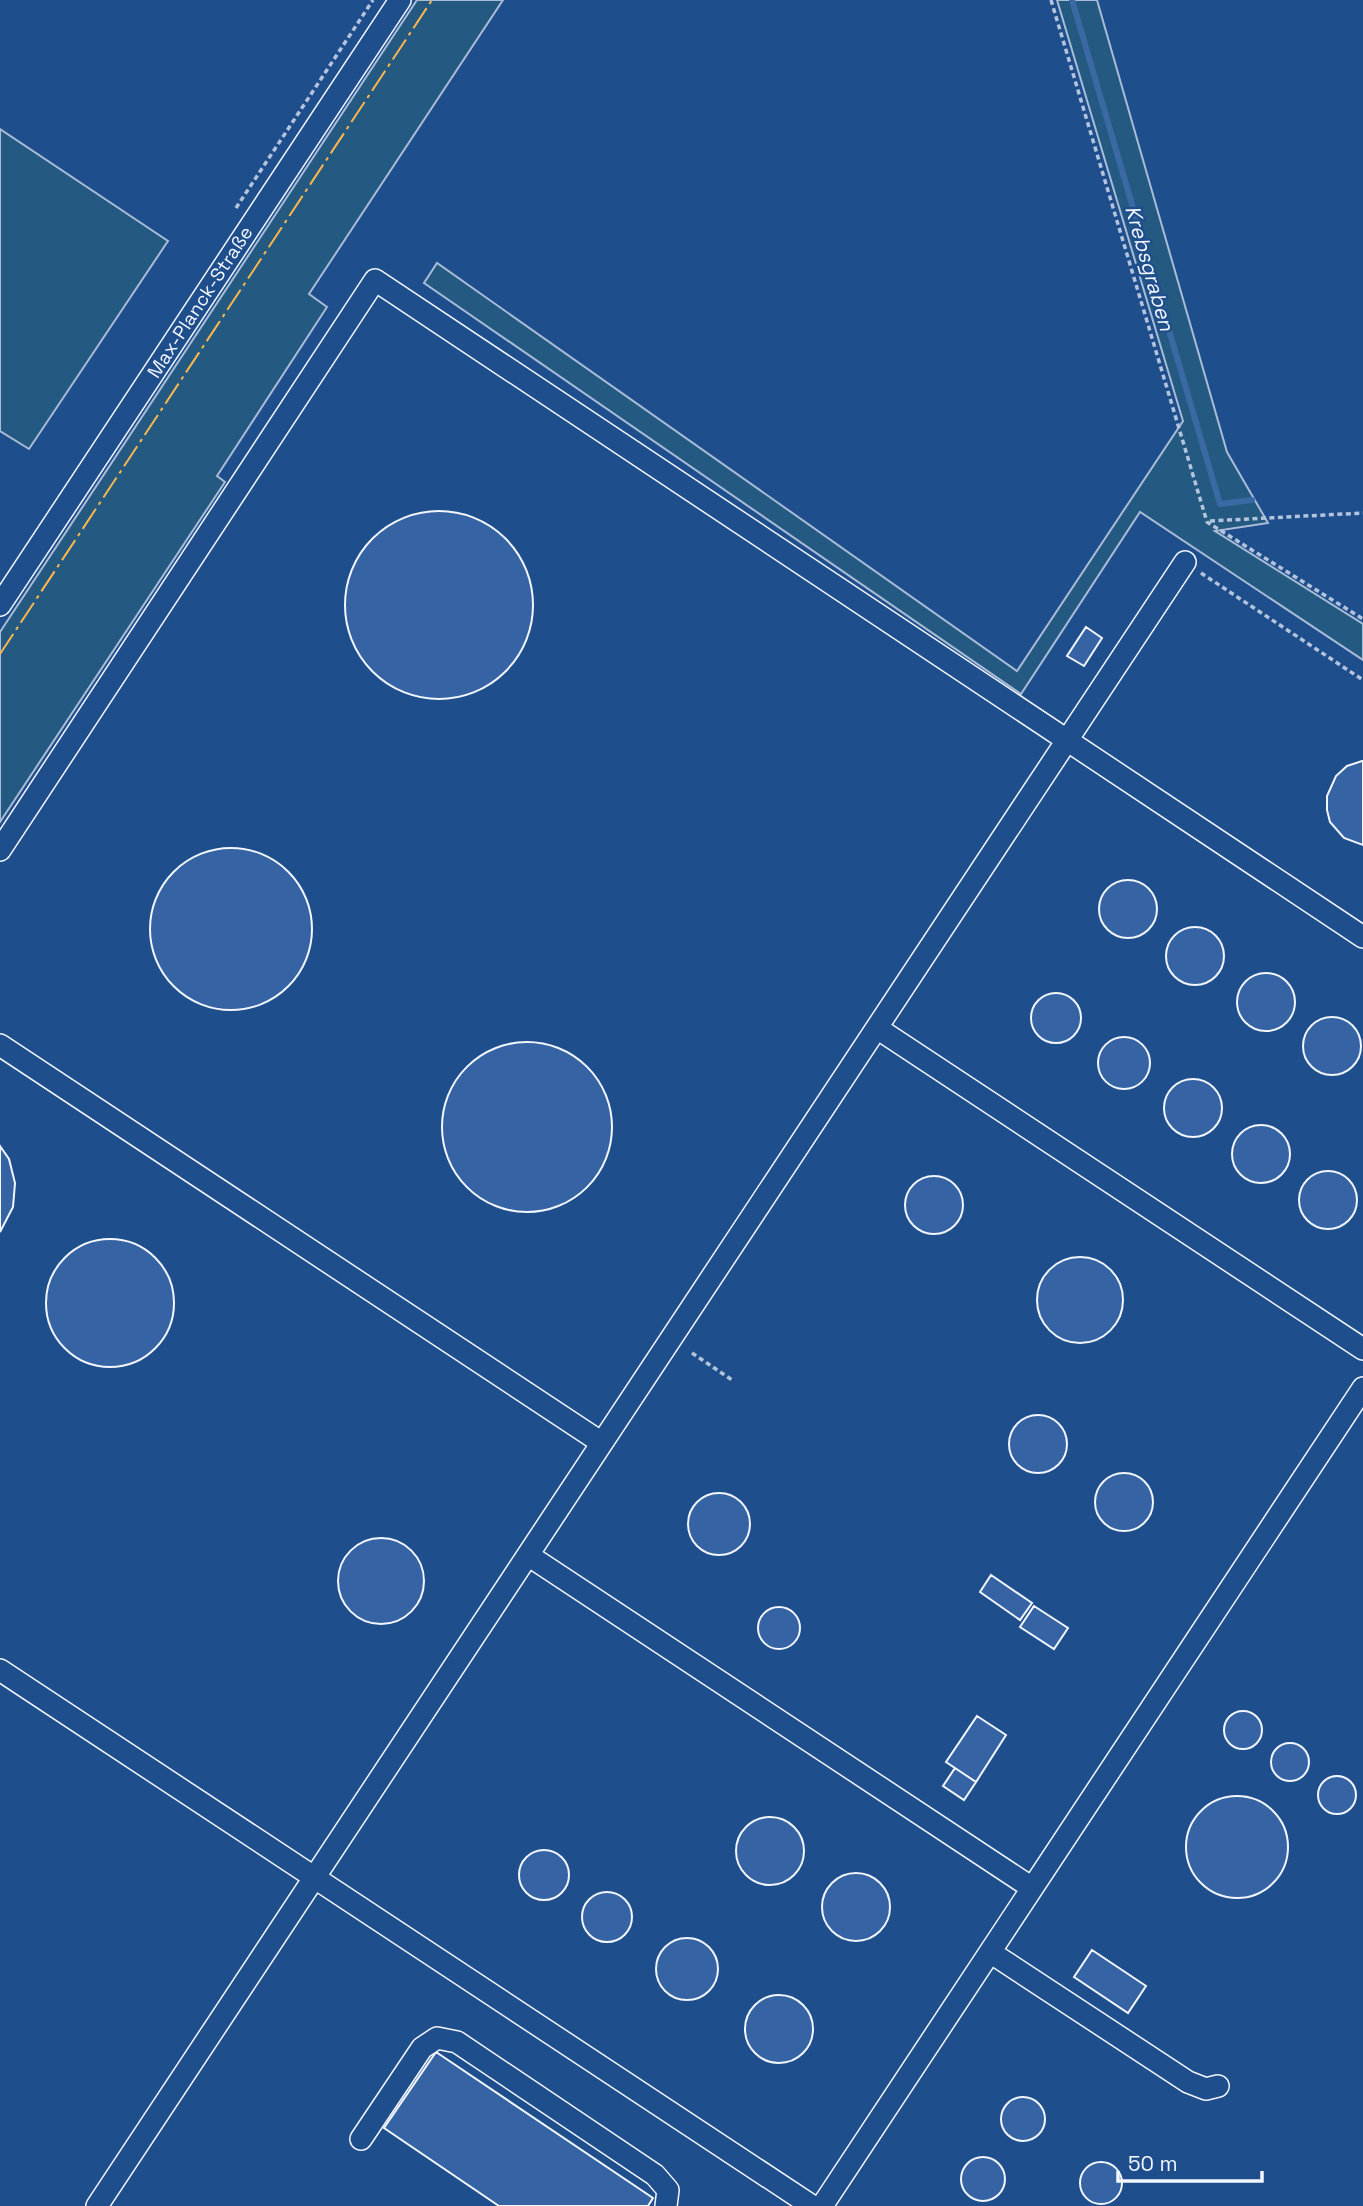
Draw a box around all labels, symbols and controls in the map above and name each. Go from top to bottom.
water label: Krebsgraben [1119,202,1181,335]
street label: Max-Planck-Straße [142,221,258,383]
scale bar [1118,2140,1262,2184]
text: 50 m [1128,2150,1178,2177]

